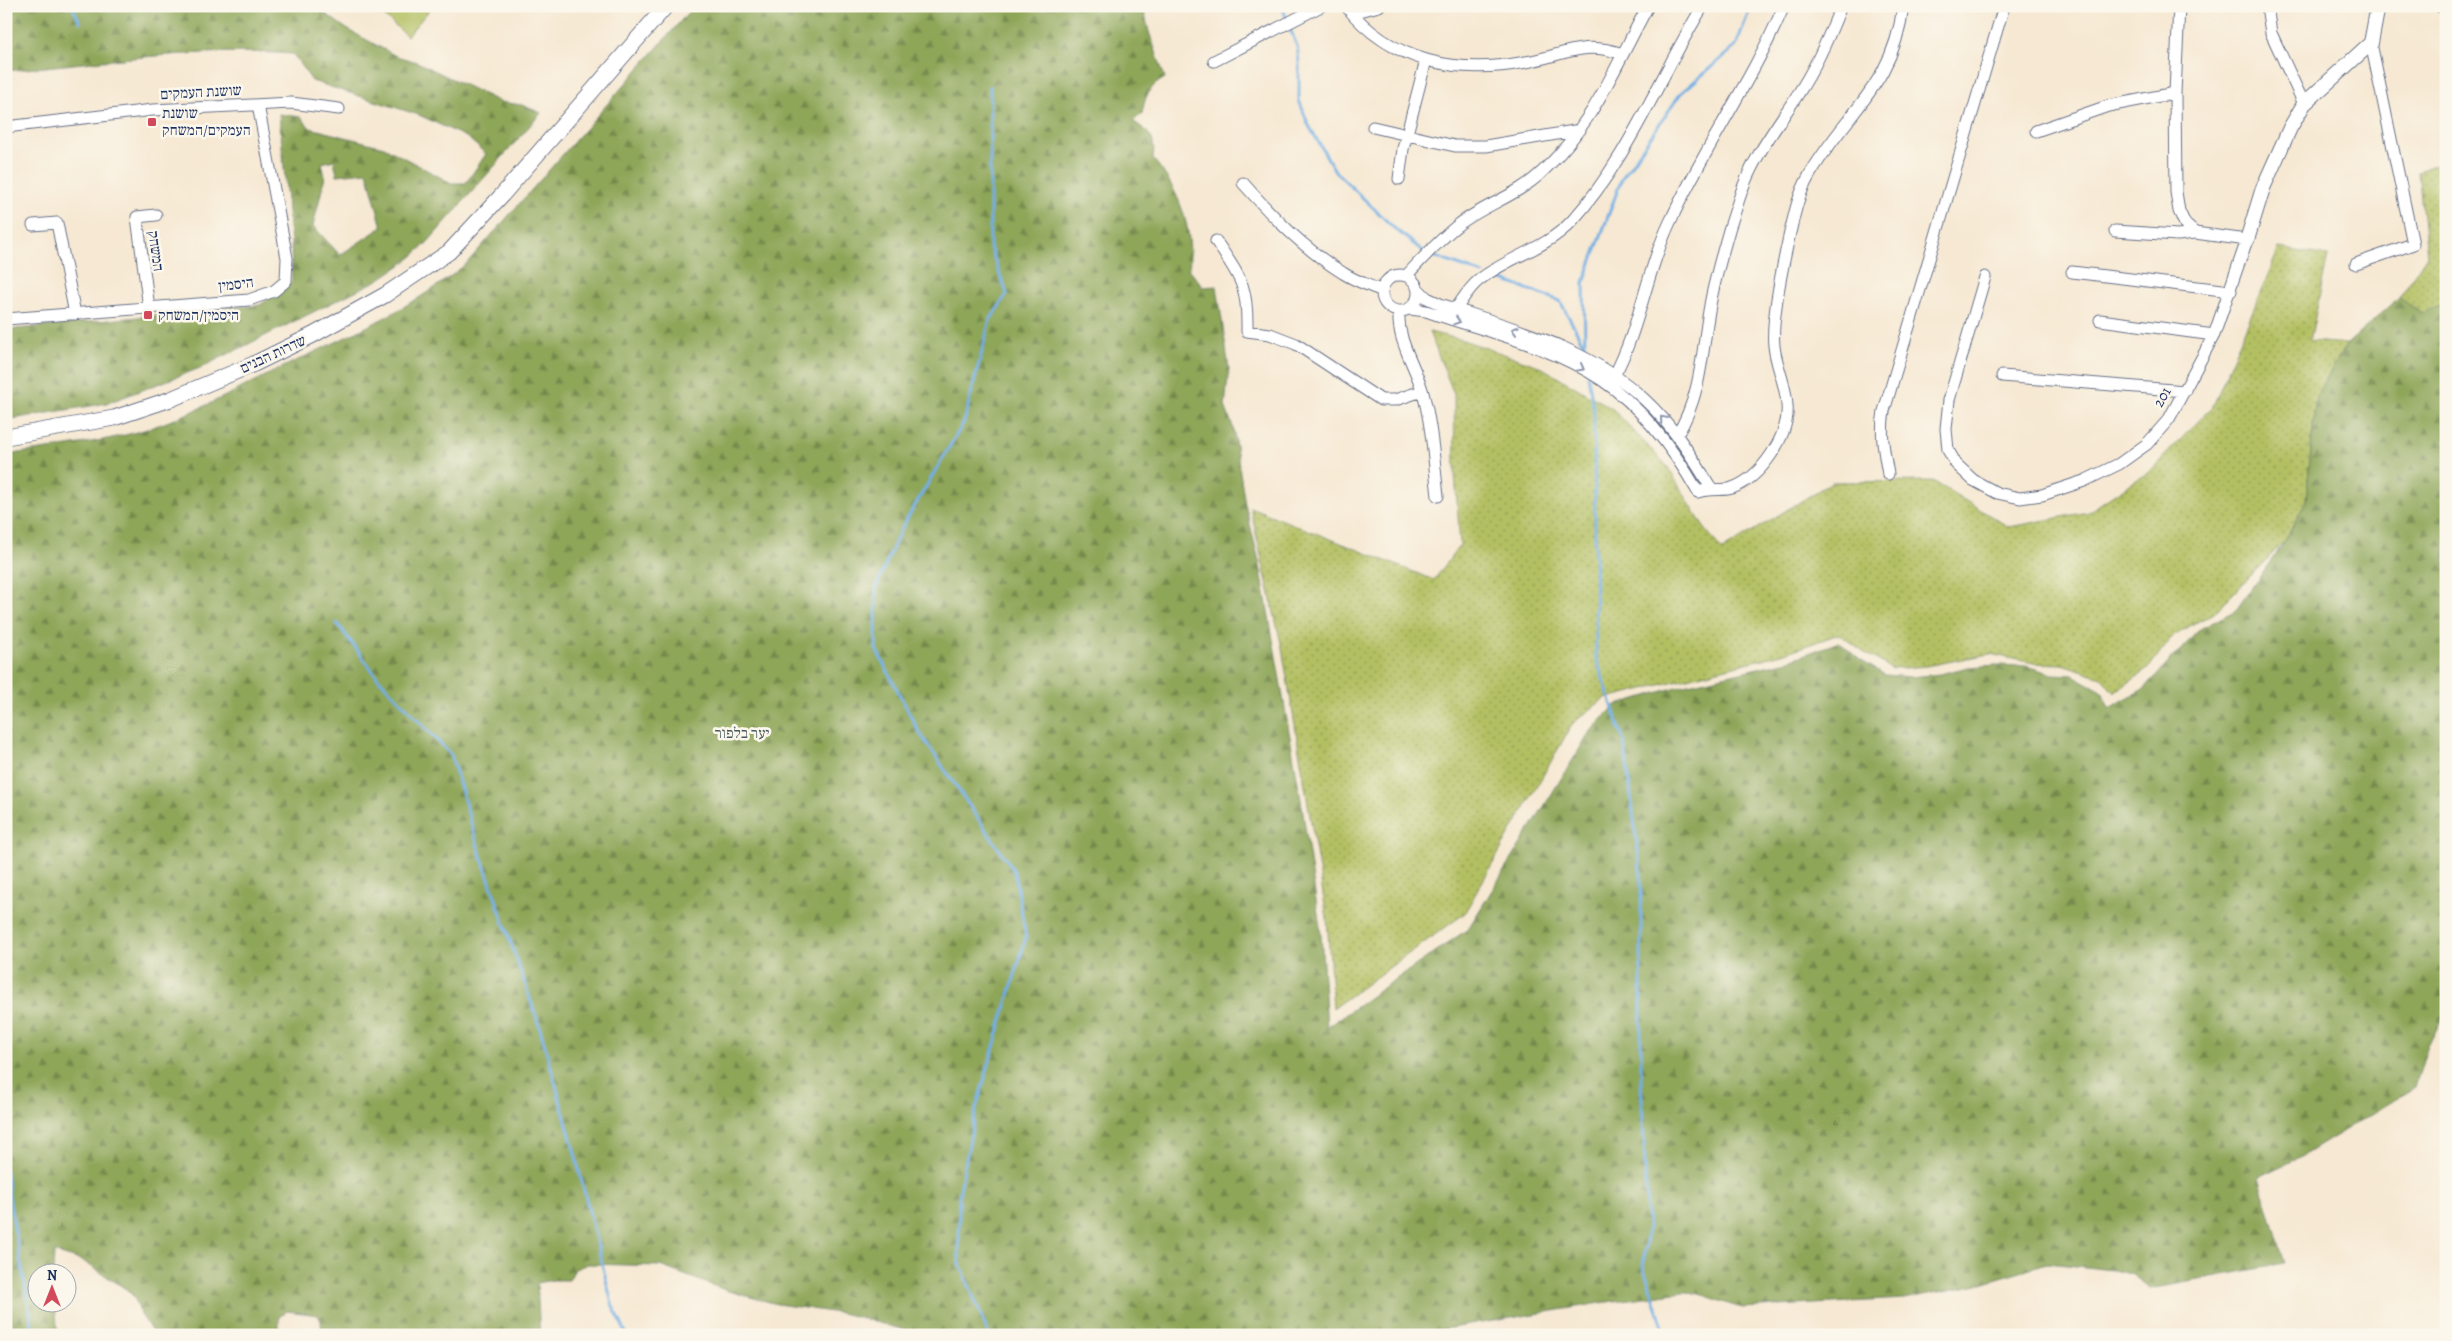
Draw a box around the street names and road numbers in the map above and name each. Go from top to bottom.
street label: שושנת העמקים [160,80,242,104]
street label: המשחק [143,229,169,273]
street label: היסמין [217,272,255,296]
street label: שדרות הבנים [237,330,309,378]
street label: 201 [2148,383,2176,411]

